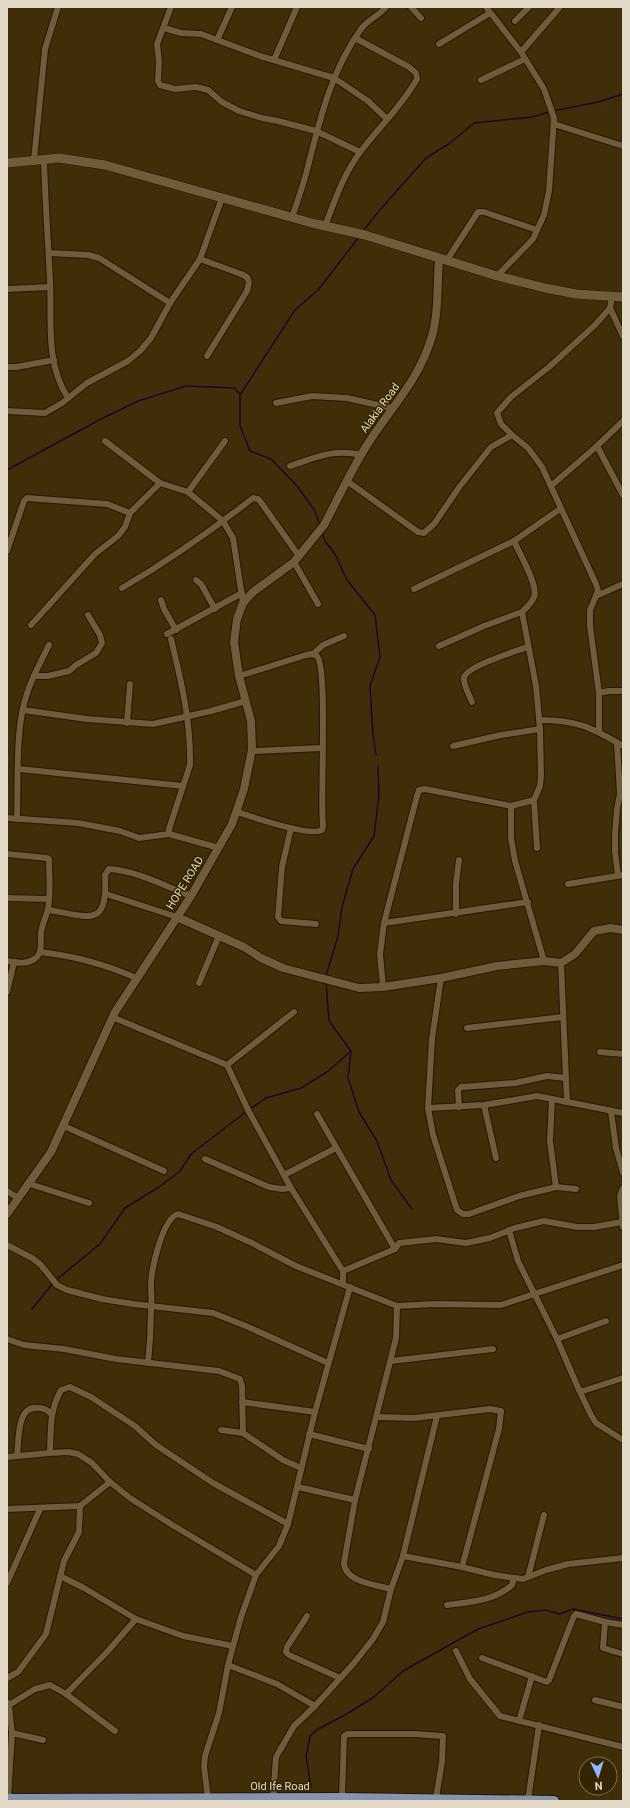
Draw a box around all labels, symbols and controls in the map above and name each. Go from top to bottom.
street label: Alakia Road [358,381,402,435]
street label: HOPE ROAD [164,854,206,912]
north arrow [578,1756,618,1796]
text: N [594,1779,603,1792]
street label: Old Ife Road [250,1780,310,1793]

